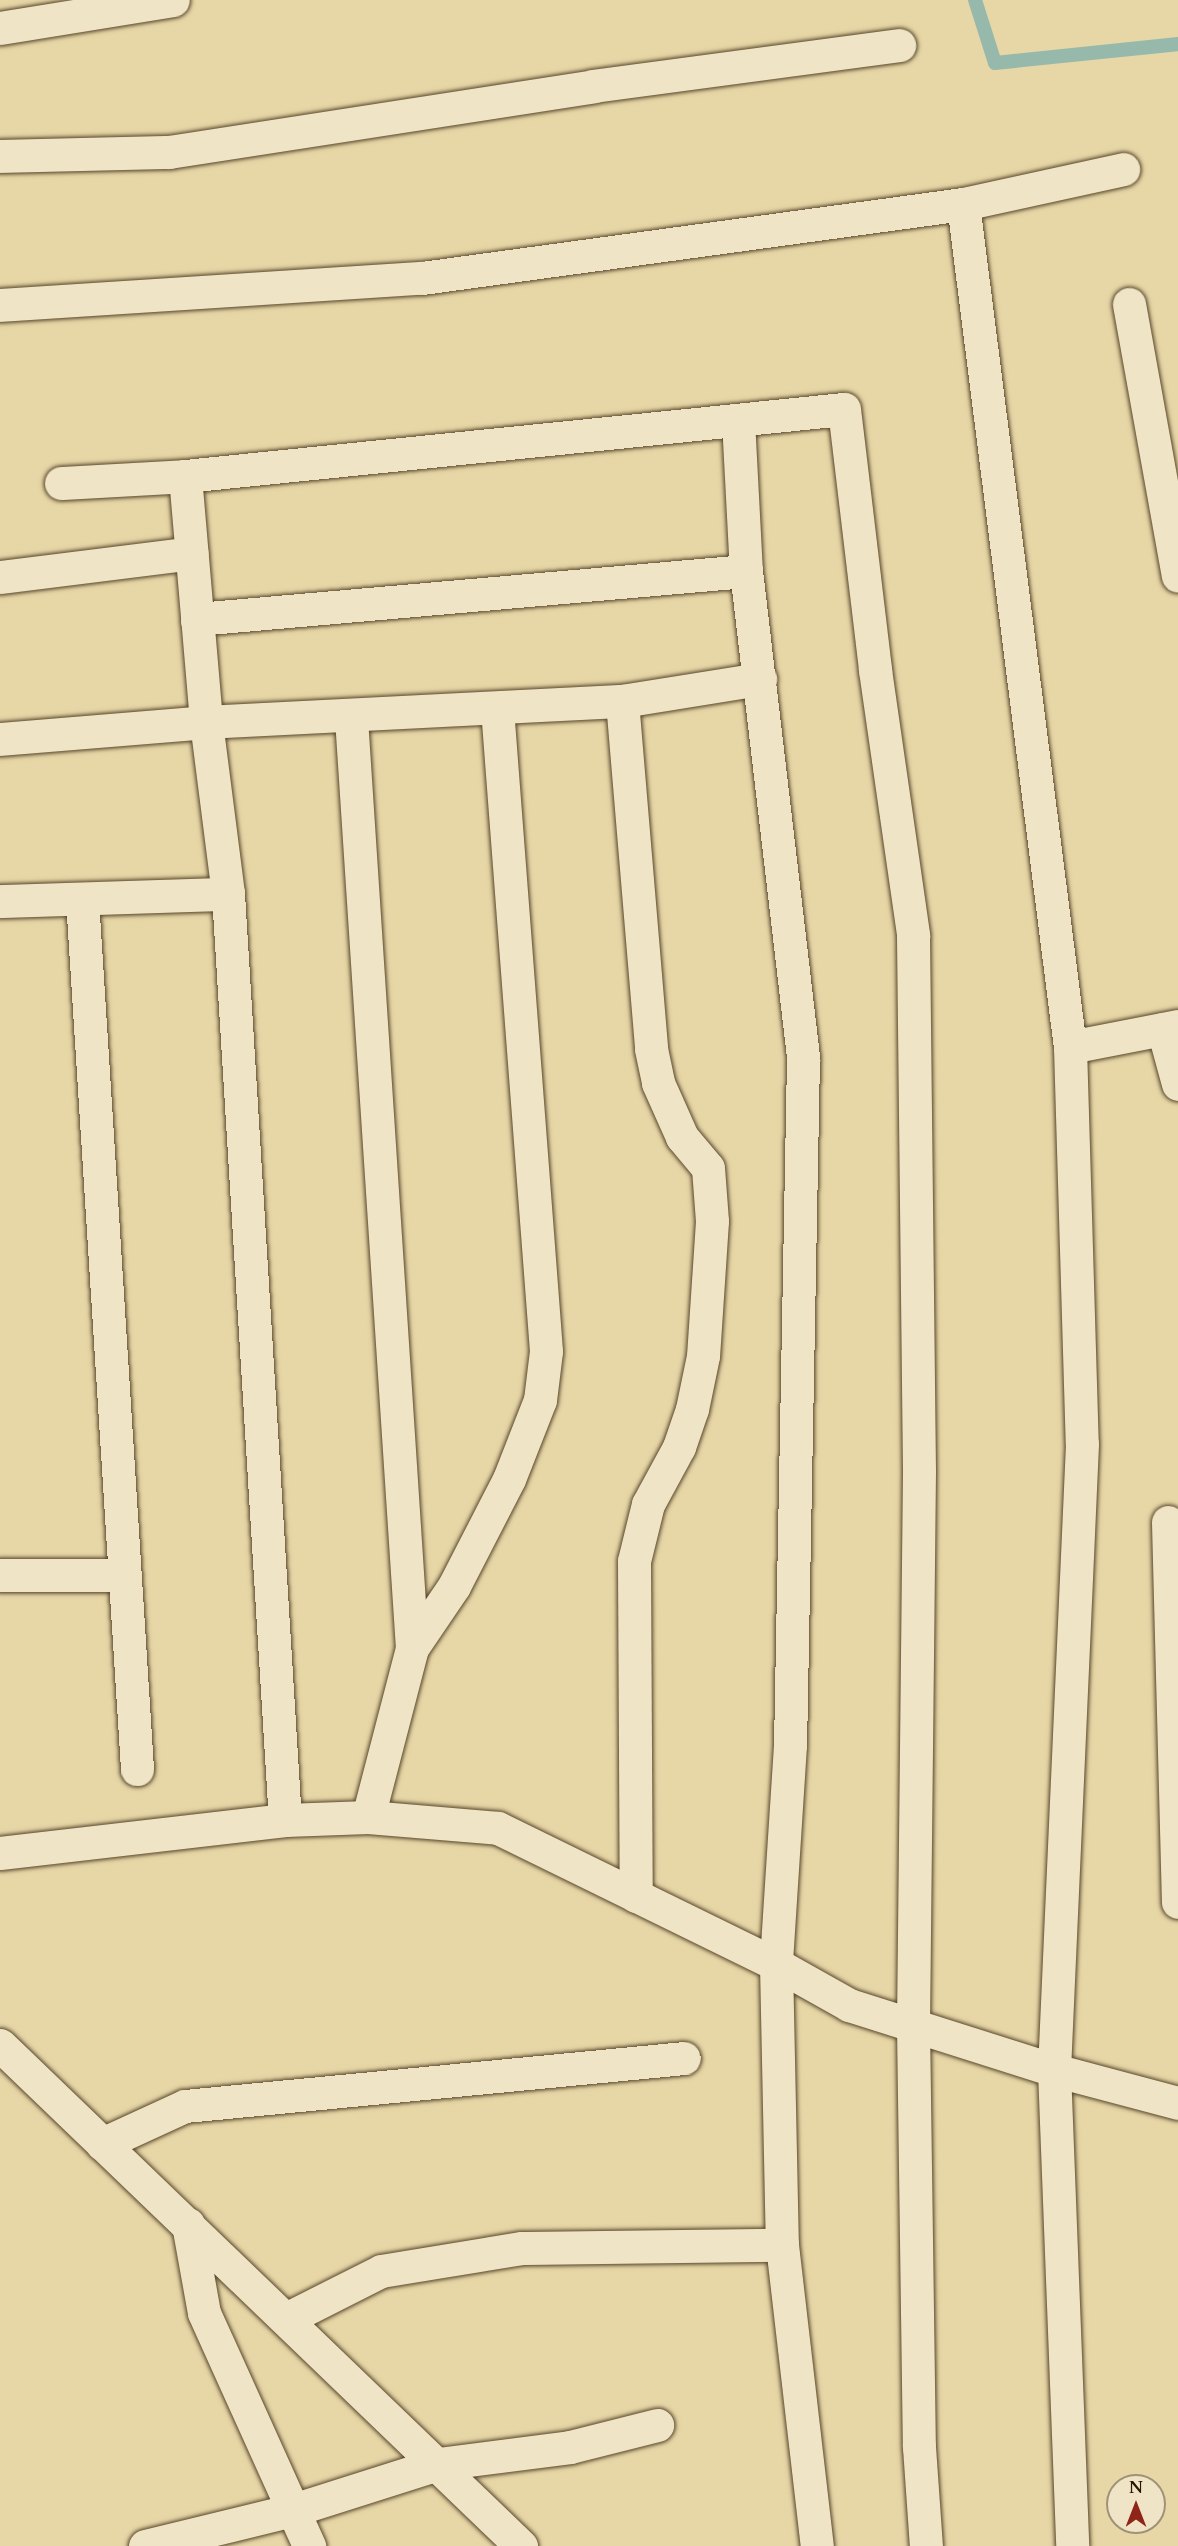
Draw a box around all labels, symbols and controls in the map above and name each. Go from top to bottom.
north arrow [1106,2474,1166,2534]
text: N [1129,2477,1143,2499]

